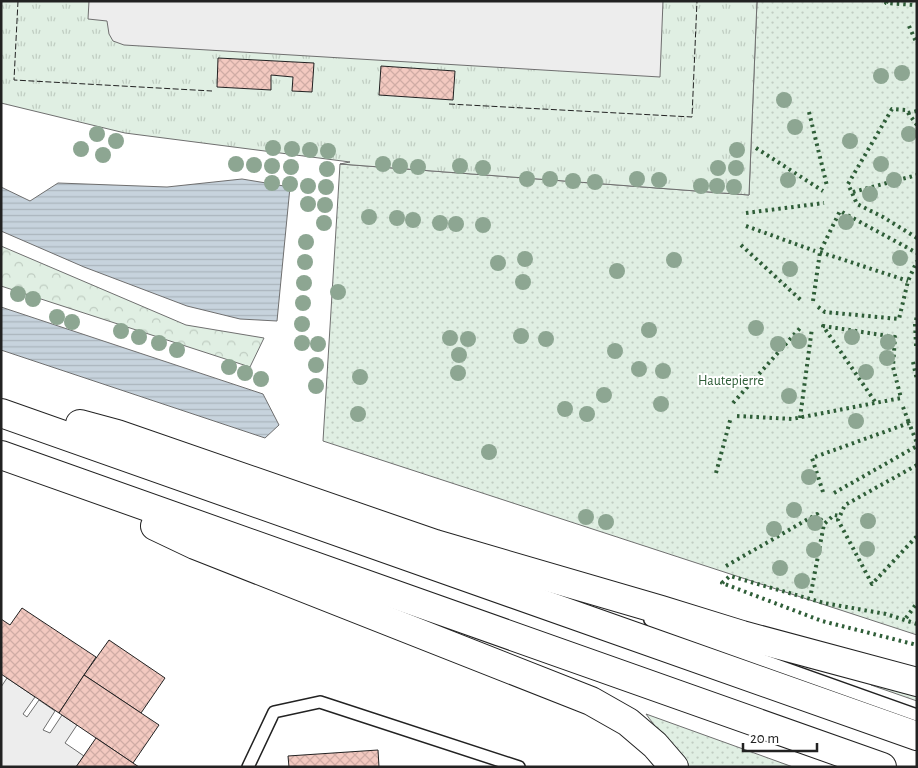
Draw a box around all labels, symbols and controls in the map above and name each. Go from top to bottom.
park label: Hautepierre [698,374,764,388]
scale bar [743,720,817,752]
text: 20 m [750,731,779,746]

